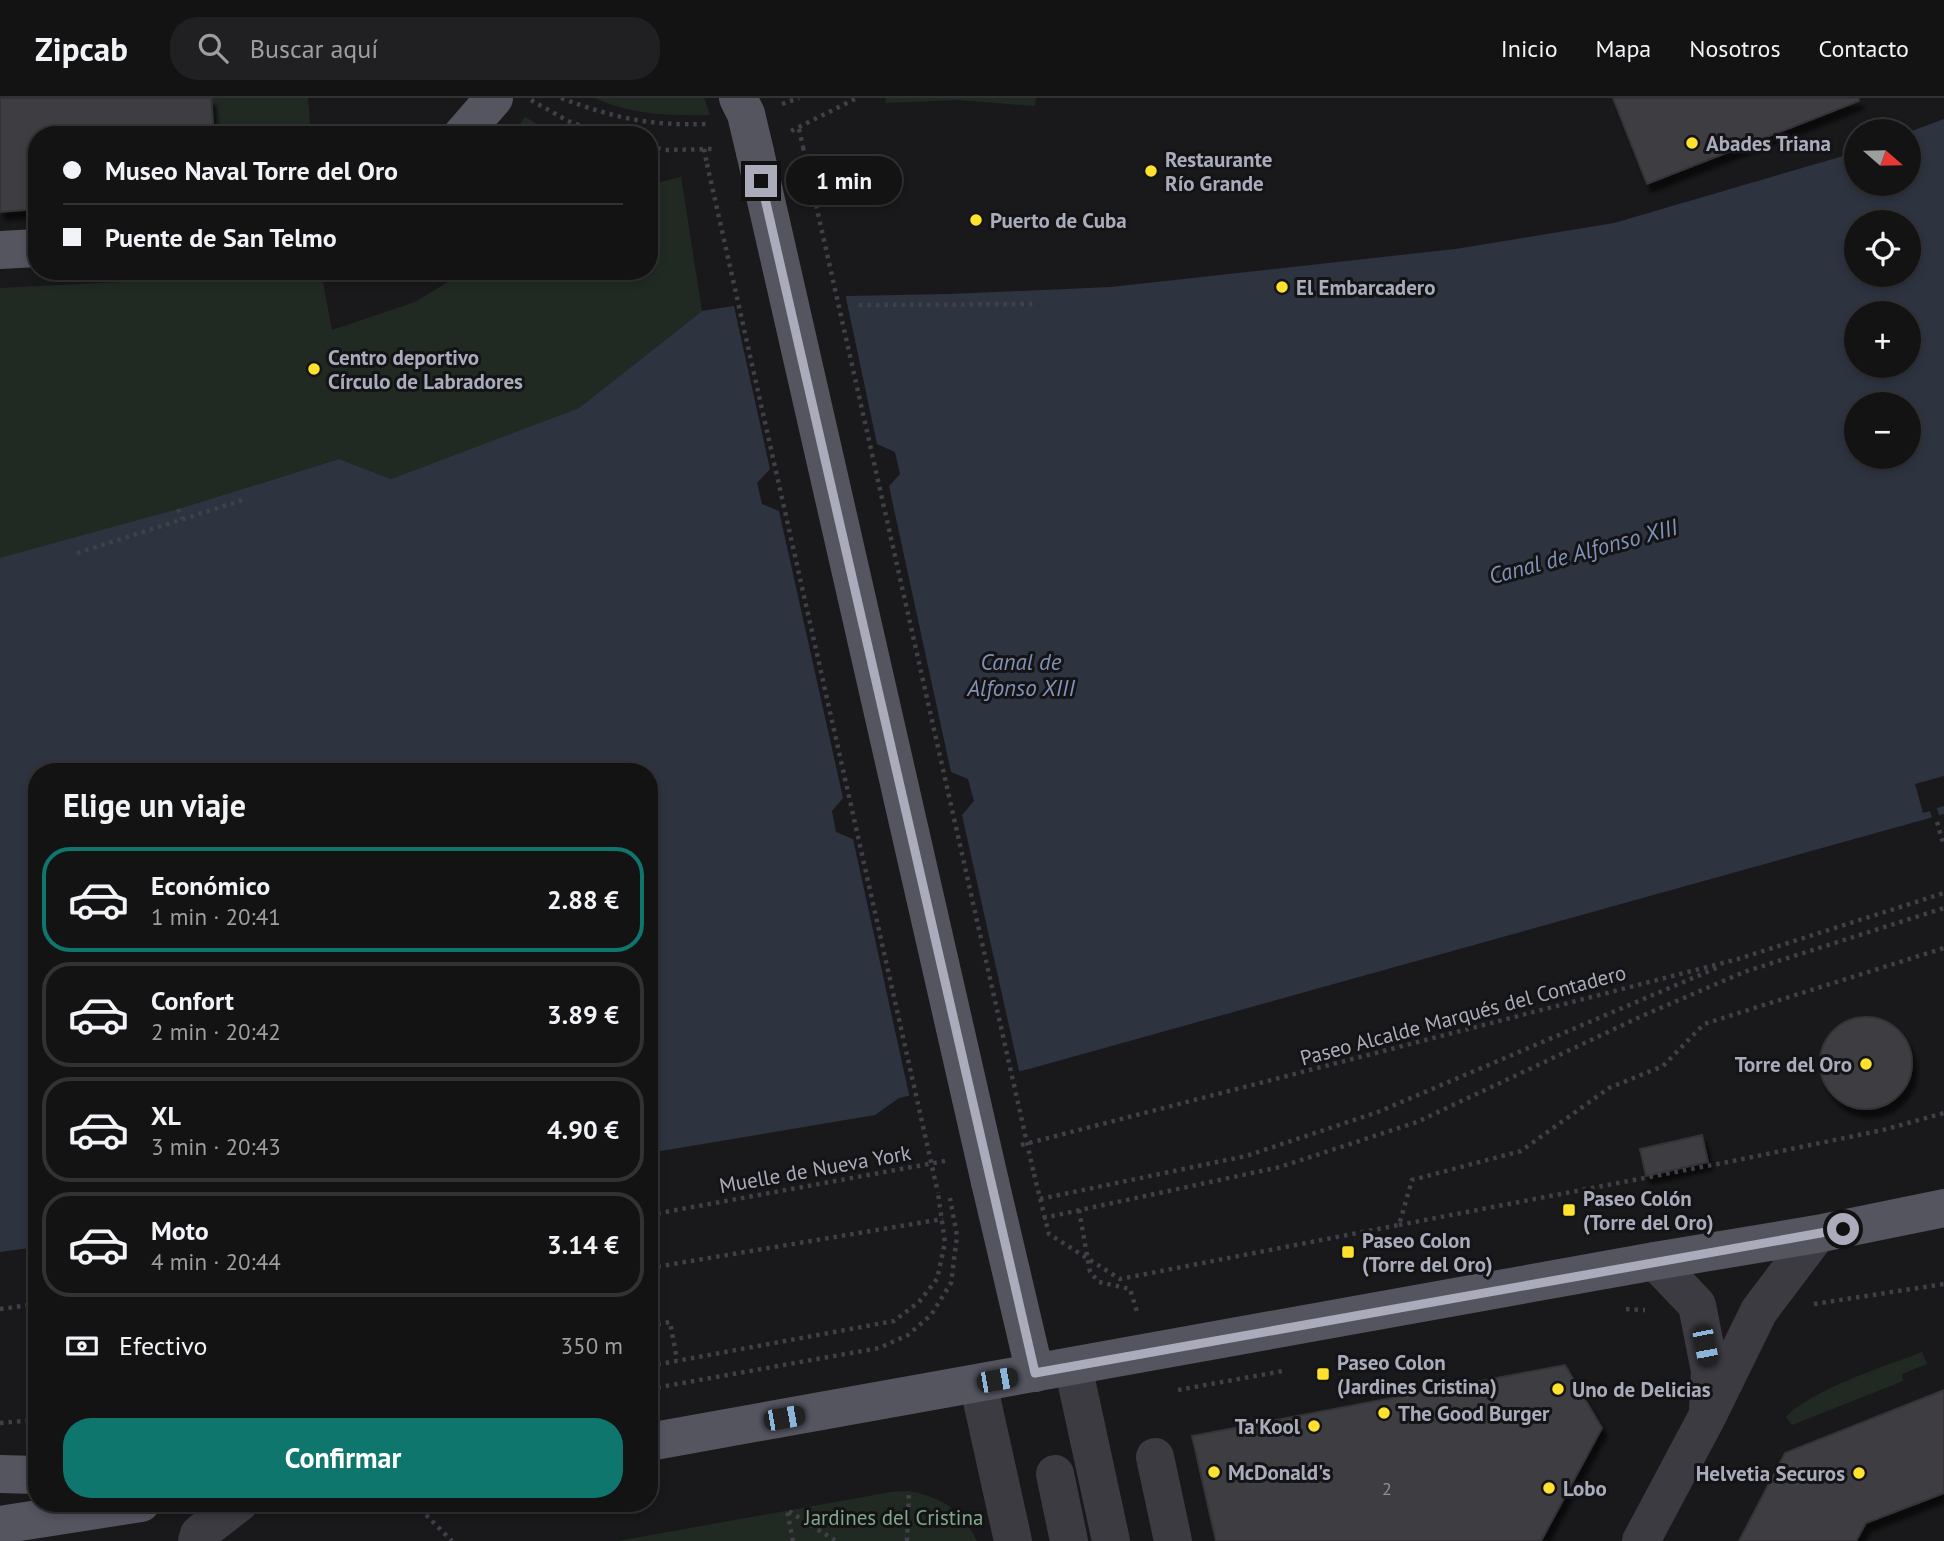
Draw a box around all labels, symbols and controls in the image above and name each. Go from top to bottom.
search box [170,17,660,80]
text: Zipcab [35,27,128,70]
icon: search [194,29,232,67]
text: Buscar aquí [250,32,378,65]
text: Inicio [1501,33,1558,64]
text: Mapa [1596,33,1651,64]
text: Nosotros [1689,33,1781,64]
text: Contacto [1819,33,1909,64]
north arrow [1844,119,1922,196]
map controls [1844,119,1921,469]
place label: Abades Triana [1706,130,1831,157]
marker: Abades Triana [1684,135,1700,151]
place label: Restaurante Río Grande [1165,146,1272,197]
text: Museo Naval Torre del Oro [105,154,398,187]
callout: 1 min [786,156,901,206]
marker: Restaurante Río Grande [1143,163,1159,179]
route end [745,165,777,197]
text: 1 min [816,166,872,195]
place label: Puerto de Cuba [990,207,1127,234]
button: locate [1844,210,1921,287]
marker: Puerto de Cuba [968,212,984,228]
text: Puente de San Telmo [105,221,337,254]
place label: El Embarcadero [1296,274,1436,301]
marker: El Embarcadero [1274,279,1290,295]
button: + [1844,301,1921,378]
place label: Centro deportivo Círculo de Labradores [328,344,523,395]
marker: Centro deportivo Círculo de Labradores [306,361,322,377]
button: − [1844,392,1921,469]
water label: Canal de Alfonso XIII [1486,512,1681,590]
water label: Canal de Alfonso XIII [966,647,1075,702]
text: Elige un viaje [63,784,246,826]
icon: car [67,868,130,931]
text: Económico [151,869,270,902]
text: 2.88 € [547,883,619,916]
text: 1 min · 20:41 [151,902,281,931]
street label: Paseo Alcalde Marqués del Contadero [1297,958,1629,1072]
icon: car [67,983,130,1046]
text: Confort [151,984,234,1017]
text: 3.89 € [547,998,619,1031]
text: 2 min · 20:42 [151,1017,281,1046]
place label: Torre del Oro [1735,1051,1852,1078]
marker: Torre del Oro [1858,1056,1874,1072]
icon: car [67,1098,130,1161]
text: XL [151,1099,181,1132]
text: 4.90 € [547,1113,619,1146]
text: 3 min · 20:43 [151,1132,281,1161]
street label: Muelle de Nueva York [717,1139,913,1199]
place label: Paseo Colón (Torre del Oro) [1583,1185,1714,1236]
marker: Paseo Colón (Torre del Oro) [1561,1202,1577,1218]
icon: car [67,1213,130,1276]
route start [1827,1213,1859,1245]
text: Moto [151,1214,209,1247]
place label: Paseo Colon (Torre del Oro) [1362,1227,1493,1278]
text: 3.14 € [547,1228,619,1261]
marker: Paseo Colon (Torre del Oro) [1340,1244,1356,1260]
text: 4 min · 20:44 [151,1247,281,1276]
car [1691,1323,1720,1369]
icon: cash [63,1327,101,1365]
text: Efectivo [119,1329,208,1362]
text: 350 m [561,1331,623,1360]
place label: Paseo Colon (Jardines Cristina) [1337,1349,1497,1400]
car [975,1366,1020,1394]
marker: Paseo Colon (Jardines Cristina) [1315,1366,1331,1382]
place label: Uno de Delicias [1572,1376,1711,1403]
marker: Uno de Delicias [1550,1381,1566,1397]
place label: The Good Burger [1398,1400,1550,1427]
car [762,1404,807,1432]
marker: The Good Burger [1376,1405,1392,1421]
place label: Ta'Kool [1235,1413,1301,1440]
button: Confirmar [63,1418,623,1498]
marker: Ta'Kool [1306,1418,1322,1434]
place label: McDonald's [1228,1459,1331,1486]
place label: Helvetia Securos [1696,1460,1845,1487]
marker: McDonald's [1206,1464,1222,1480]
marker: Helvetia Securos [1851,1465,1867,1481]
place label: Lobo [1563,1475,1607,1502]
house number: 2 [1382,1477,1392,1500]
marker: Lobo [1541,1480,1557,1496]
park label: Jardines del Cristina [804,1504,983,1531]

